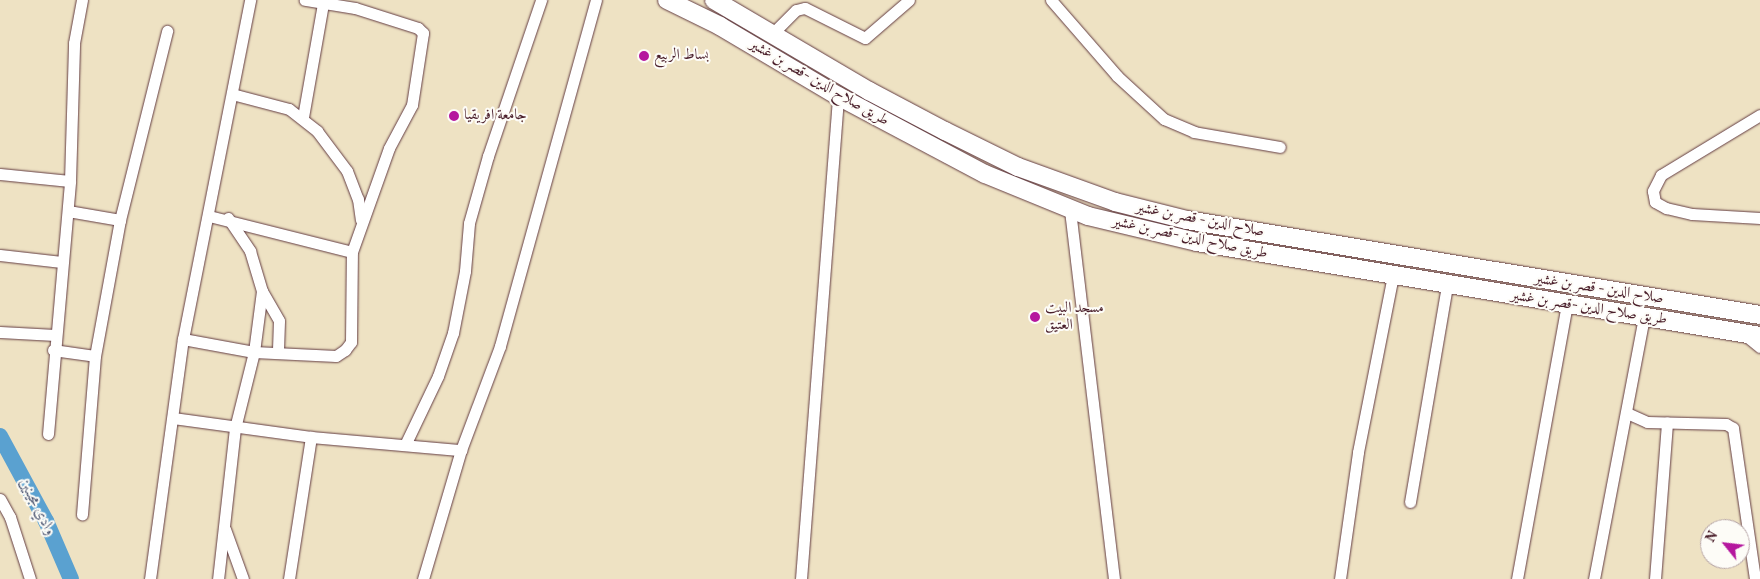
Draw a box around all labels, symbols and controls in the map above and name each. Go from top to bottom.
street label: طريق صلاح الدين -قصر بن غشير [746,36,892,130]
place label: بساط الربيع [654,47,709,65]
marker: بساط الربيع [638,50,650,62]
place label: جامعة افريقيا [464,107,527,125]
marker: جامعة افريقيا [448,110,460,122]
street label: صلاح الدين - قصر بن غشير [1134,199,1266,241]
street label: طريق صلاح الدين -قصر بن غشير [1111,213,1269,263]
street label: صلاح الدين - قصر بن غشير [1533,270,1665,308]
street label: طريق صلاح الدين -قصر بن غشير [1509,287,1669,329]
place label: مسجد البيت العتيق [1045,299,1104,334]
marker: مسجد البيت العتيق [1029,311,1041,323]
water label: وادي مجينين [14,475,60,539]
north arrow [1700,519,1750,569]
text: N [1702,528,1723,546]

